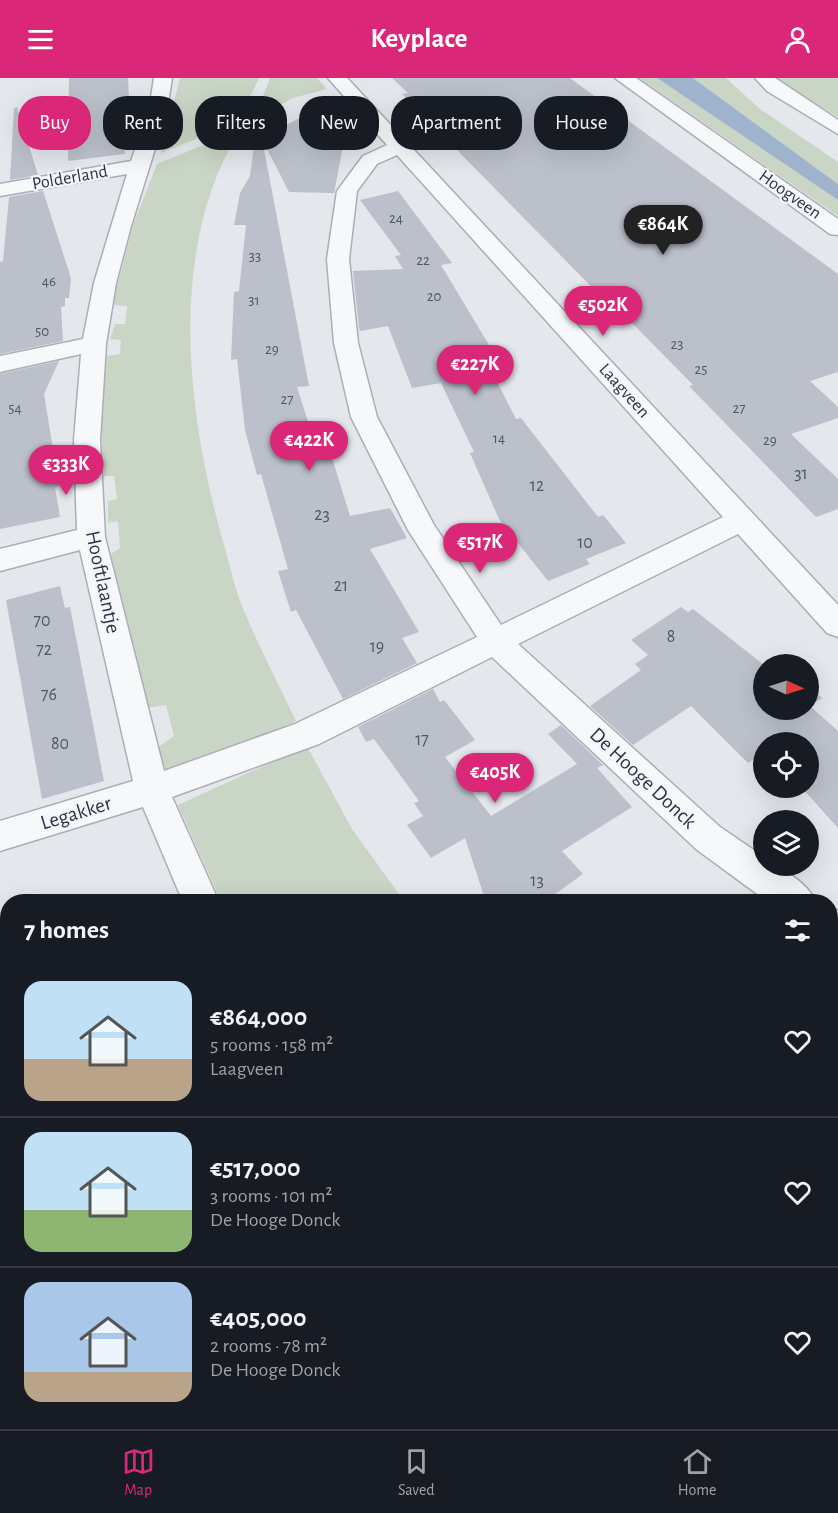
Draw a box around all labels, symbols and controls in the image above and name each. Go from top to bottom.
icon: menu [24,23,57,56]
icon: person [781,23,814,56]
text: Keyplace [370,25,468,52]
chip: Buy [18,96,91,150]
chip: Rent [103,96,183,150]
chip: Filters [195,96,287,150]
chip: New [299,96,379,150]
chip: Apartment [391,96,522,150]
chip: House [534,96,628,150]
street label: Polderland [31,162,109,194]
street label: Hoogveen [755,167,825,223]
pin: €864K [621,205,705,256]
house number: 24 [389,211,403,226]
text: €864K [638,214,688,234]
house number: 33 [249,249,261,264]
house number: 22 [416,253,430,268]
house number: 46 [42,274,56,289]
pin: €502K [561,286,645,337]
house number: 20 [427,289,441,304]
house number: 31 [248,293,260,308]
text: €502K [578,295,628,315]
house number: 50 [35,324,49,339]
house number: 23 [670,337,684,352]
house number: 29 [265,342,279,357]
pin: €227K [433,345,517,396]
text: €227K [451,354,499,374]
street label: Laagveen [595,360,653,422]
house number: 25 [694,362,708,377]
house number: 27 [280,392,294,407]
house number: 54 [8,401,22,416]
house number: 27 [732,401,746,416]
pin: €422K [267,421,351,472]
text: €422K [284,430,334,450]
house number: 14 [493,431,505,446]
house number: 29 [763,433,777,448]
pin: €333K [24,445,108,496]
text: €333K [43,454,89,474]
house number: 31 [794,465,808,483]
house number: 12 [530,477,544,495]
house number: 23 [314,506,330,524]
pin: €517K [438,523,522,574]
street label: Hooftlaantje [82,529,124,635]
text: €517K [457,532,503,552]
house number: 10 [577,534,593,552]
house number: 21 [334,577,348,595]
house number: 70 [33,612,51,630]
house number: 8 [667,628,675,646]
house number: 19 [370,638,384,656]
house number: 72 [36,641,52,659]
north arrow [753,654,819,720]
map controls [753,654,819,876]
house number: 76 [41,686,57,704]
street label: De Hooge Donck [586,724,700,833]
house number: 17 [415,731,429,749]
button: locate [753,732,819,798]
house number: 80 [51,735,69,753]
pin: €405K [453,753,537,804]
text: €405K [470,762,520,782]
street label: Legakker [38,792,114,834]
button: layers [753,810,819,876]
house number: 13 [530,872,544,890]
icon: filters [781,914,814,947]
text: 7 homes [24,917,109,943]
text: €864,000 [210,1004,307,1030]
icon: home [72,1005,144,1077]
icon: heart [781,1025,814,1058]
text: 5 rooms · 158 m² [210,1035,333,1055]
text: Laagveen [210,1059,283,1079]
text: €517,000 [210,1155,301,1181]
icon: home [72,1156,144,1228]
icon: heart [781,1176,814,1209]
text: 3 rooms · 101 m² [210,1186,333,1206]
text: De Hooge Donck [210,1210,340,1230]
text: €405,000 [210,1305,307,1331]
icon: home [72,1306,144,1378]
icon: heart [781,1326,814,1359]
text: 2 rooms · 78 m² [210,1336,327,1356]
text: De Hooge Donck [210,1360,340,1380]
tab: Map [122,1445,155,1500]
tab: Saved [398,1445,435,1500]
tab: Home [678,1445,716,1500]

